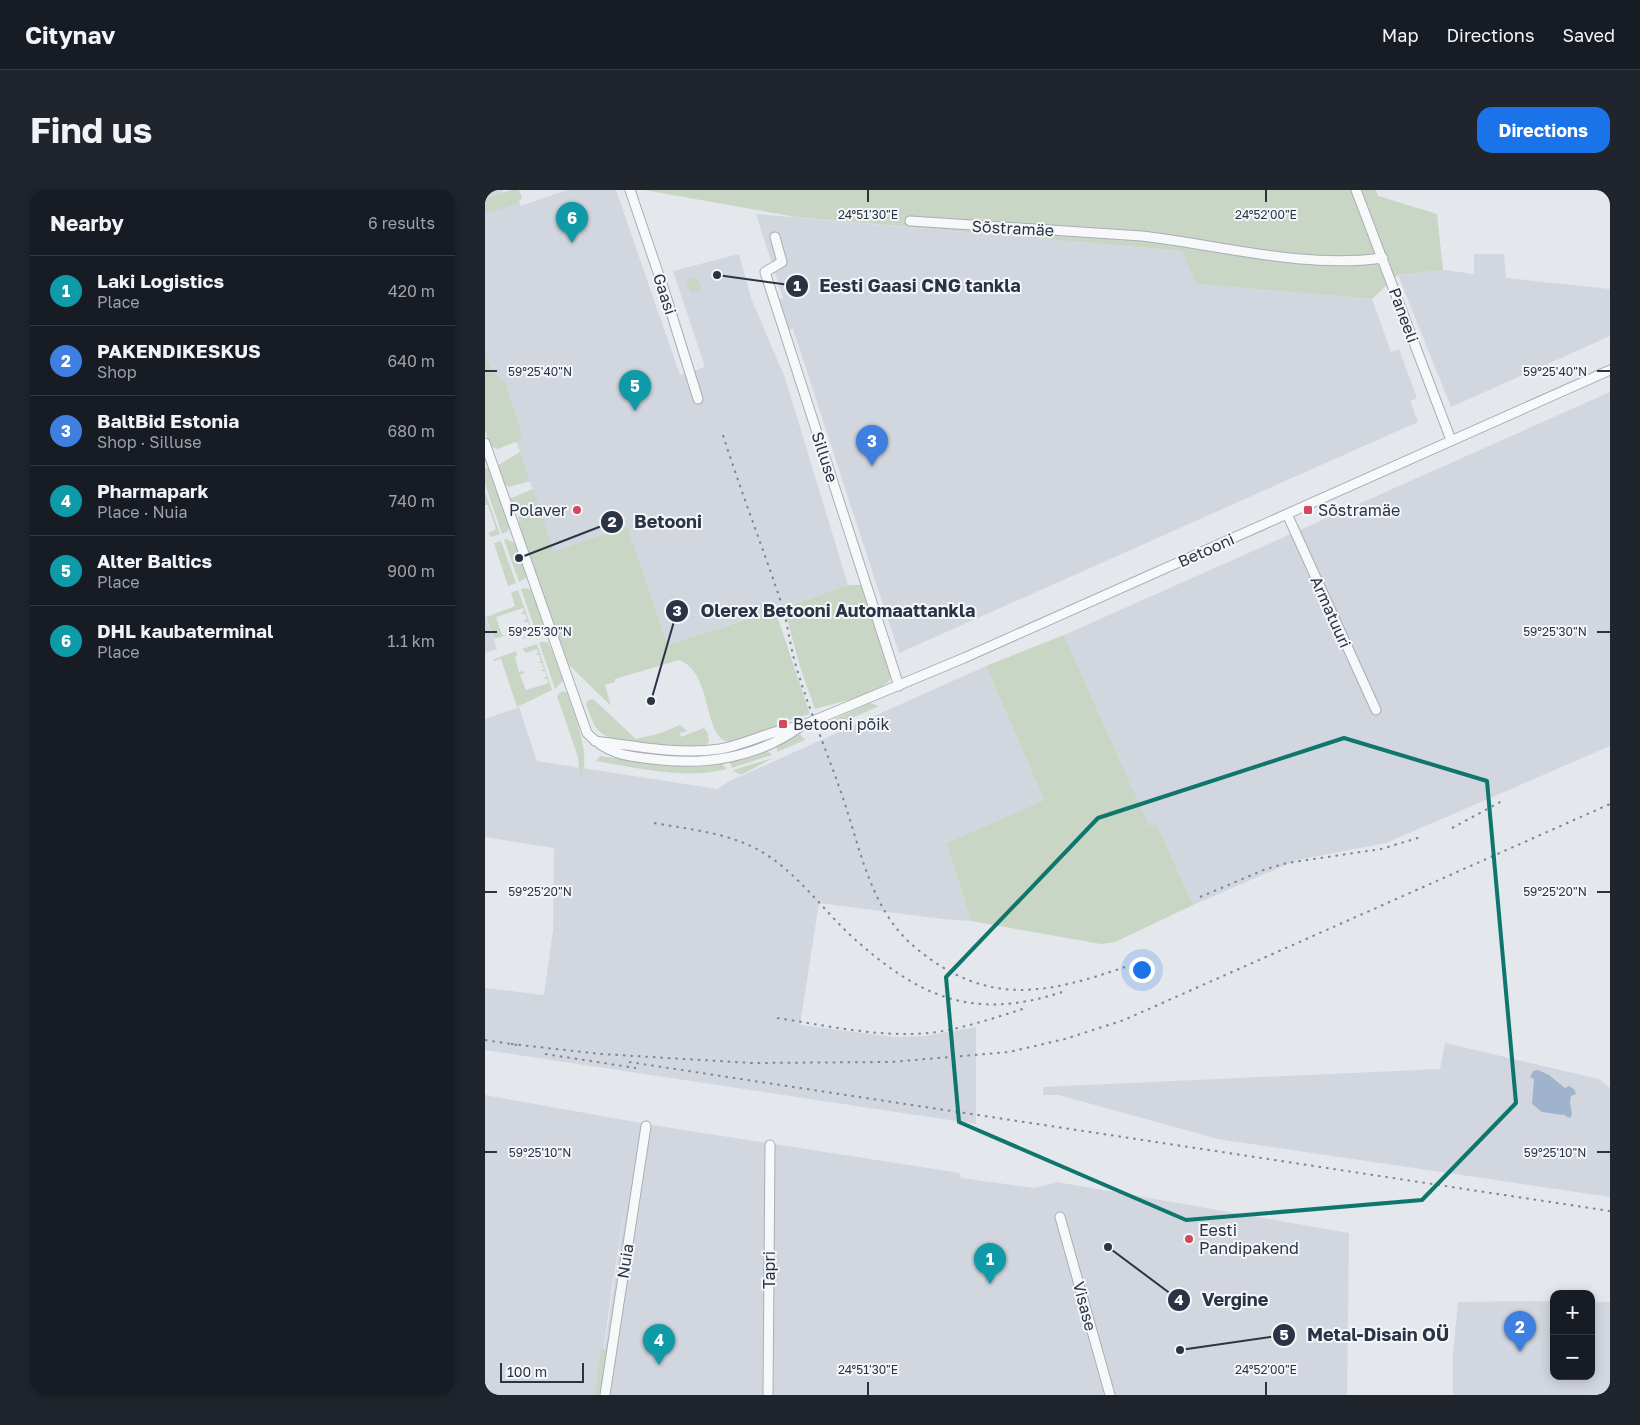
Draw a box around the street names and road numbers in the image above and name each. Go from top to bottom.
street label: Sõstramäe [971,216,1055,240]
street label: Gaasi [649,271,681,317]
street label: Paneeli [1385,285,1423,345]
street label: Silluse [807,429,843,485]
street label: Betooni [1175,529,1237,571]
street label: Armatuuri [1306,573,1356,651]
street label: Nuia [612,1242,638,1280]
street label: Tapri [759,1251,779,1289]
street label: Visase [1069,1279,1101,1333]

